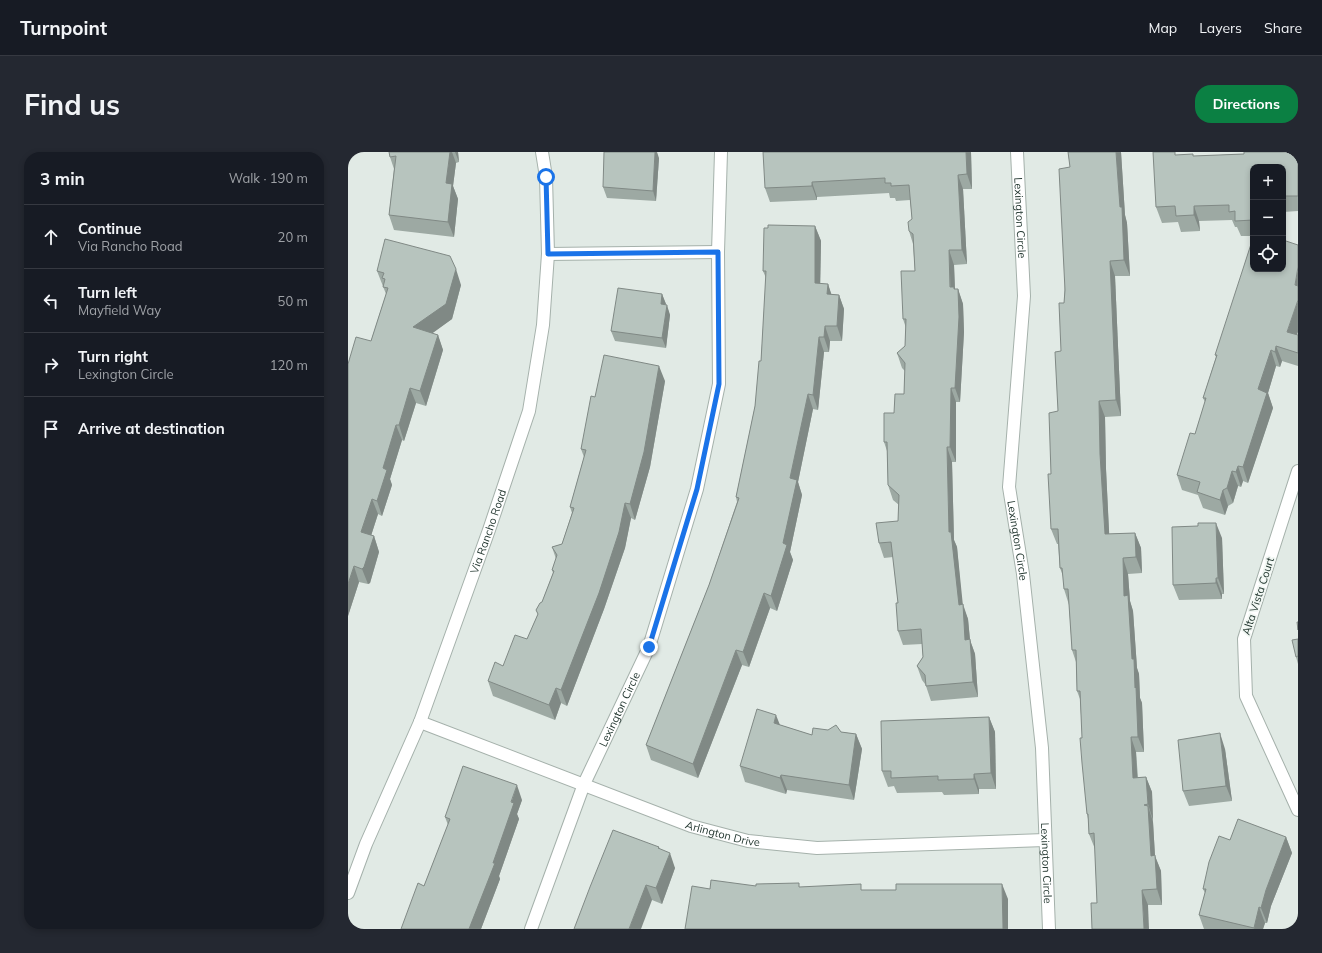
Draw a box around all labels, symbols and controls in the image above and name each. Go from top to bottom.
text: Turnpoint [20,16,107,40]
text: Map [1148,19,1177,37]
text: Layers [1199,19,1242,37]
text: Share [1264,19,1302,37]
button: Directions [1195,85,1298,123]
text: Find us [24,87,120,122]
map controls [1250,164,1286,272]
button: + [1250,164,1286,200]
text: 3 min [40,168,85,189]
route start [537,168,555,186]
text: Walk · 190 m [229,170,308,186]
street label: Lexington Circle [1011,177,1029,259]
button: − [1250,200,1286,236]
text: Continue [78,219,141,238]
icon: ahead [40,226,62,248]
text: 20 m [278,229,308,245]
button: locate [1250,236,1286,272]
text: Via Rancho Road [78,238,183,254]
text: Turn left [78,283,137,302]
icon: left [40,290,62,312]
text: 50 m [278,293,308,309]
text: Mayfield Way [78,302,161,318]
text: Turn right [78,347,148,366]
icon: right [40,354,62,376]
text: 120 m [270,357,308,373]
text: Lexington Circle [78,366,174,382]
icon: arrive [40,418,62,440]
text: Arrive at destination [78,419,225,438]
street label: Via Rancho Road [467,487,509,576]
street label: Lexington Circle [1004,499,1031,581]
street label: Alta Vista Court [1239,555,1277,637]
route end [640,638,658,656]
street label: Lexington Circle [596,670,643,749]
street label: Arlington Drive [683,817,761,849]
street label: Lexington Circle [1038,822,1055,904]

